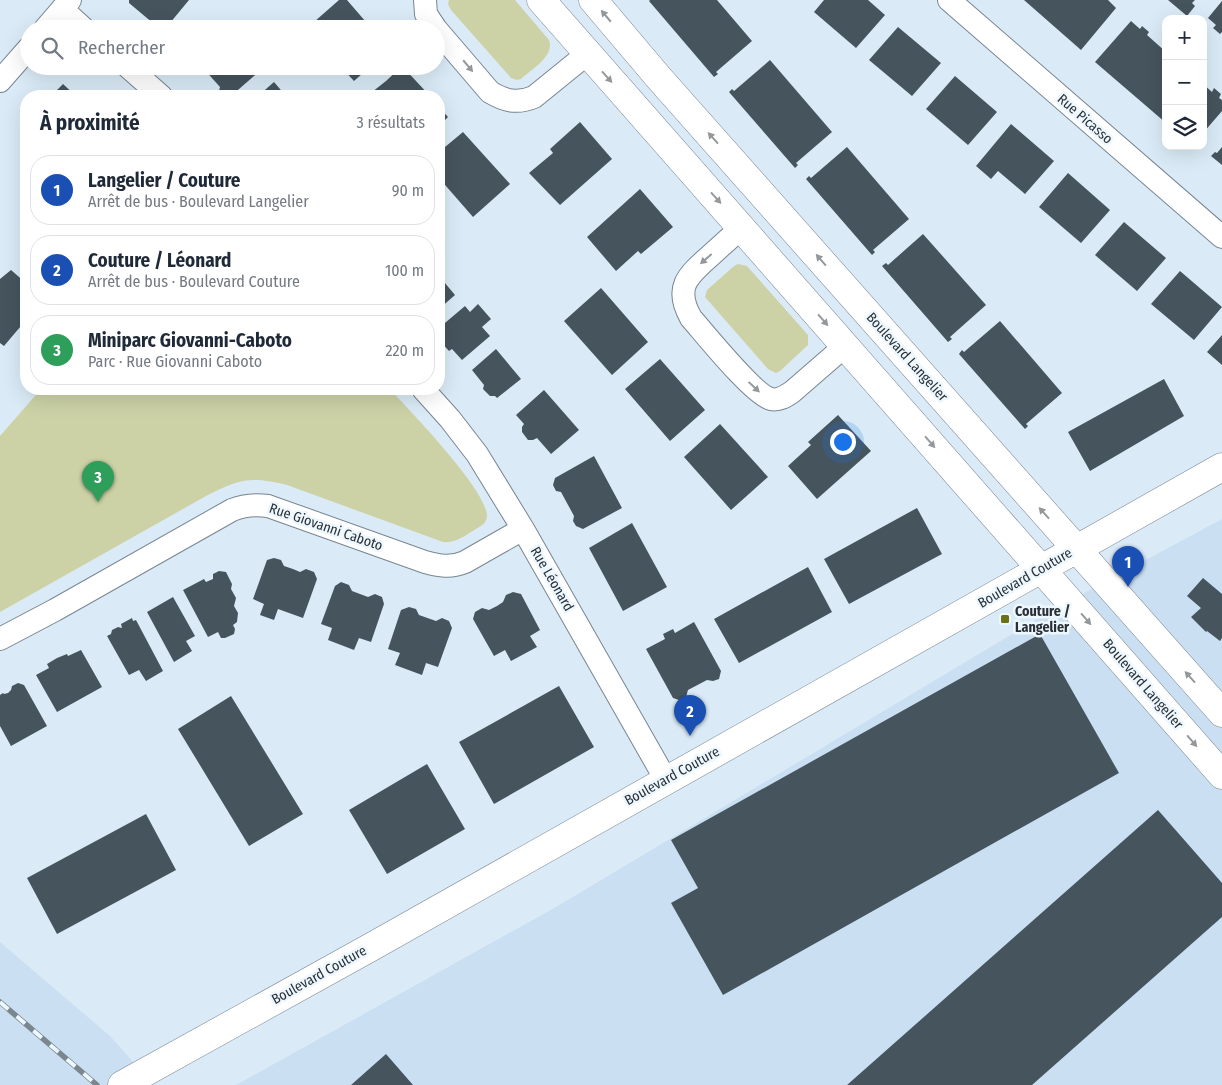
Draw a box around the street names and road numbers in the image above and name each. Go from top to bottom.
street label: Rue Picasso [1054,90,1116,148]
street label: Boulevard Langelier [863,309,951,405]
street label: Rue Giovanni Caboto [267,500,385,554]
street label: Rue Léonard [527,544,577,614]
street label: Boulevard Couture [975,544,1075,612]
street label: Boulevard Langelier [1099,636,1187,733]
street label: Boulevard Couture [622,743,722,809]
street label: Boulevard Couture [269,942,369,1008]

